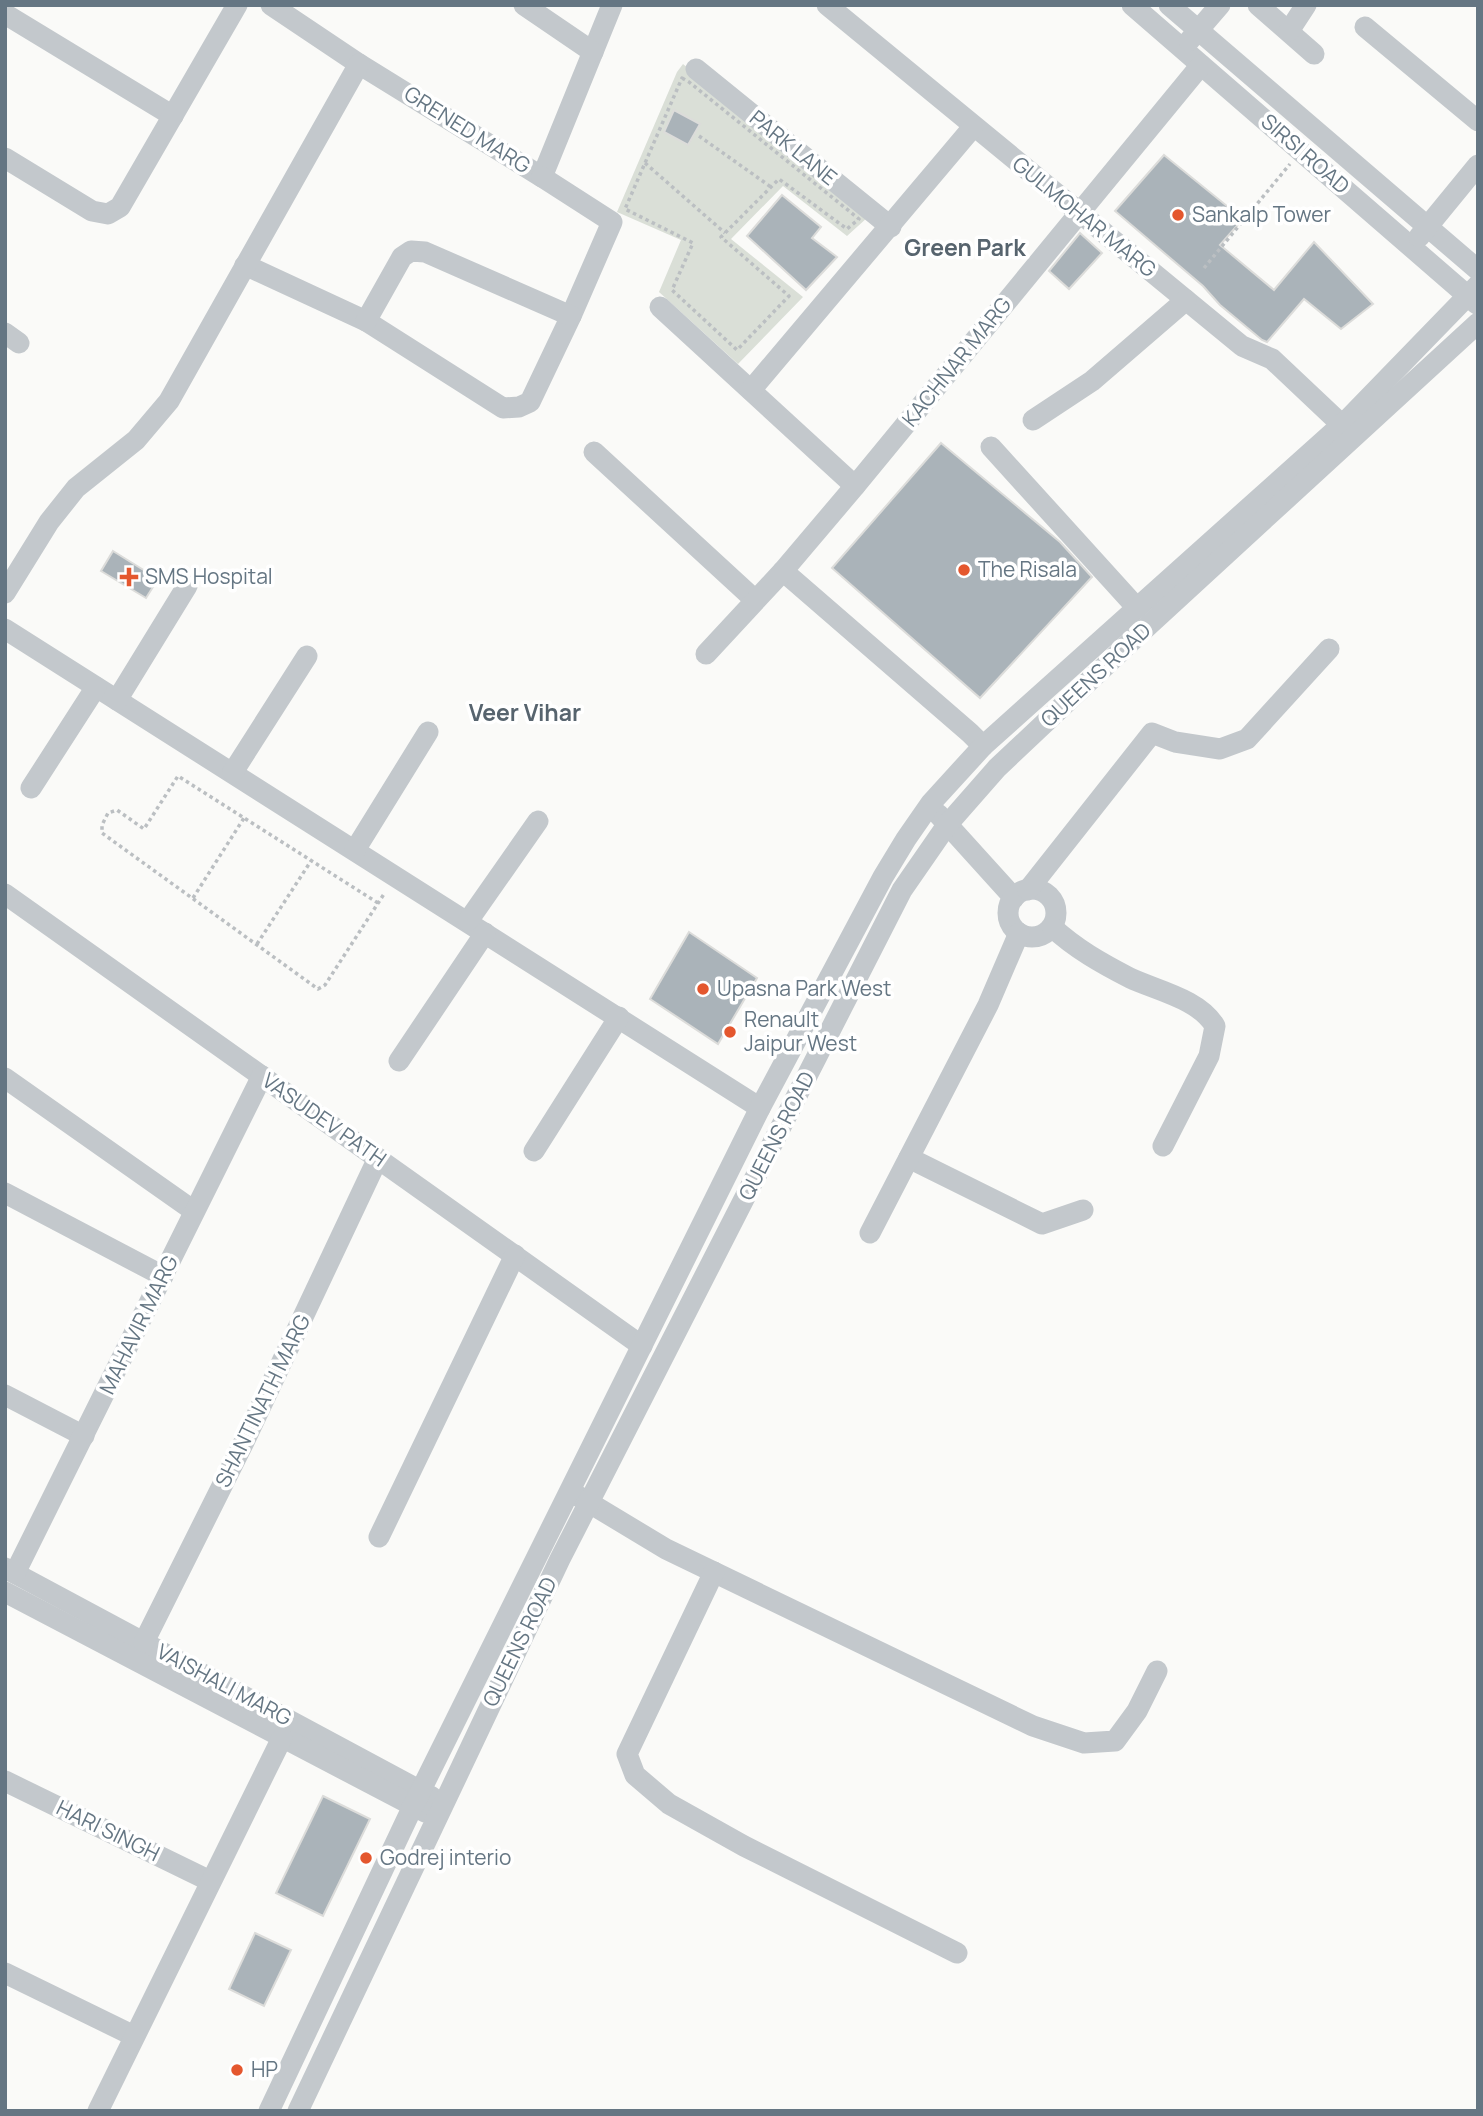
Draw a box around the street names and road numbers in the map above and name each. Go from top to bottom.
street label: GRENED MARG [399,79,536,179]
street label: PARK LANE [744,103,843,191]
street label: SIRSI ROAD [1256,107,1356,199]
street label: GULMOHAR MARG [1007,150,1162,283]
street label: KACHNAR MARG [895,291,1017,432]
street label: QUEENS ROAD [1034,616,1156,733]
street label: VASUDEV PATH [257,1066,392,1172]
street label: QUEENS ROAD [732,1066,821,1205]
street label: MAHAVIR MARG [92,1250,184,1399]
street label: SHANTINATH MARG [208,1309,316,1492]
street label: QUEENS ROAD [476,1572,563,1711]
street label: VAISHALI MARG [152,1637,297,1732]
street label: HARI SINGH [52,1793,165,1867]

